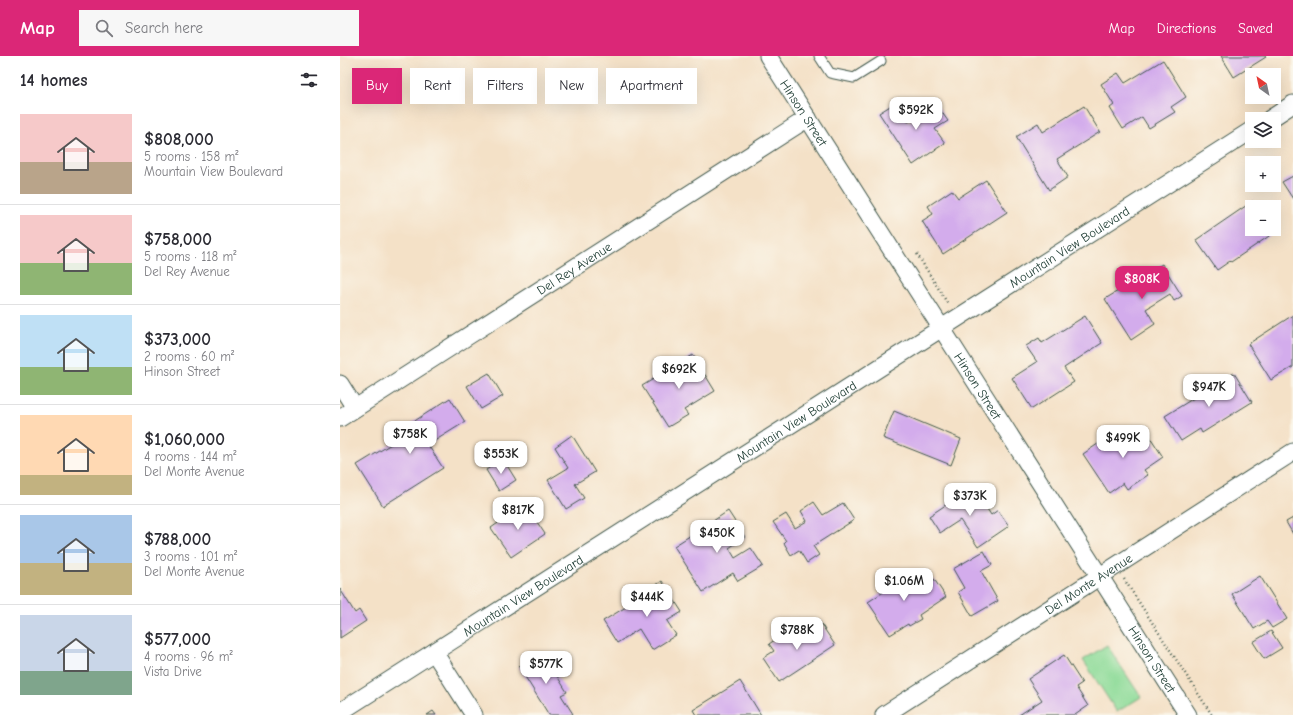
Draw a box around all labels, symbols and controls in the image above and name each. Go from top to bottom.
search box [79,10,359,46]
text: Map [20,17,55,39]
icon: search [93,17,115,39]
text: Search here [125,19,203,37]
text: Map [1108,20,1135,37]
text: Directions [1157,20,1216,37]
text: Saved [1238,20,1273,37]
chip: Buy [352,68,402,104]
chip: Rent [410,68,465,104]
chip: Filters [473,68,537,104]
chip: New [545,68,598,104]
chip: Apartment [606,68,697,104]
north arrow [1245,68,1281,104]
map controls [1245,68,1281,236]
icon: filters [298,69,320,91]
text: 14 homes [20,71,87,90]
street label: Hinson Street [777,77,831,150]
pin: $592K [888,97,944,131]
text: $592K [898,102,934,117]
button: layers [1245,112,1281,148]
icon: home [52,130,100,178]
text: $808,000 [144,130,214,149]
text: 5 rooms · 158 m² [144,149,238,164]
button: + [1245,156,1281,192]
text: Mountain View Boulevard [144,164,283,179]
button: − [1245,200,1281,236]
street label: Mountain View Boulevard [1007,203,1132,291]
text: $758,000 [144,230,212,249]
icon: home [52,231,100,279]
street label: Del Rey Avenue [534,239,615,298]
text: 5 rooms · 118 m² [144,249,237,264]
text: Del Rey Avenue [144,264,230,279]
pin: $808K [1114,266,1170,300]
text: $808K [1124,271,1160,286]
text: $373,000 [144,330,211,349]
icon: home [52,331,100,379]
text: 2 rooms · 60 m² [144,349,234,364]
street label: Hinson Street [951,350,1005,423]
pin: $692K [651,356,707,390]
text: $692K [661,361,697,376]
text: Hinson Street [144,364,220,379]
pin: $947K [1181,374,1237,408]
street label: Mountain View Boulevard [734,378,859,465]
text: $947K [1192,379,1226,394]
pin: $758K [382,421,438,455]
pin: $499K [1095,425,1151,459]
text: $758K [393,426,427,441]
text: $1,060,000 [144,430,225,449]
text: $499K [1106,430,1140,445]
icon: home [52,431,100,479]
pin: $553K [473,441,529,475]
text: $553K [483,446,519,461]
text: 4 rooms · 144 m² [144,449,237,464]
text: Del Monte Avenue [144,464,245,479]
pin: $373K [942,483,998,517]
text: $373K [953,488,987,503]
pin: $817K [490,497,546,531]
text: $817K [502,502,534,517]
pin: $450K [689,520,745,554]
text: $450K [699,525,735,540]
text: $788,000 [144,530,211,549]
icon: home [52,531,100,579]
text: 3 rooms · 101 m² [144,549,237,564]
street label: Del Monte Avenue [1042,550,1135,618]
street label: Mountain View Boulevard [460,552,586,639]
text: Del Monte Avenue [144,564,245,579]
pin: $1.06M [871,568,937,602]
text: $1.06M [884,573,924,588]
pin: $444K [619,584,675,618]
text: $444K [630,589,664,604]
pin: $788K [769,617,825,651]
text: $788K [780,622,814,637]
street label: Hinson Street [1125,623,1179,696]
text: $577,000 [144,630,211,649]
icon: home [52,631,100,679]
text: 4 rooms · 96 m² [144,649,233,664]
pin: $577K [518,651,574,685]
text: $577K [529,656,563,671]
text: Vista Drive [144,664,202,679]

